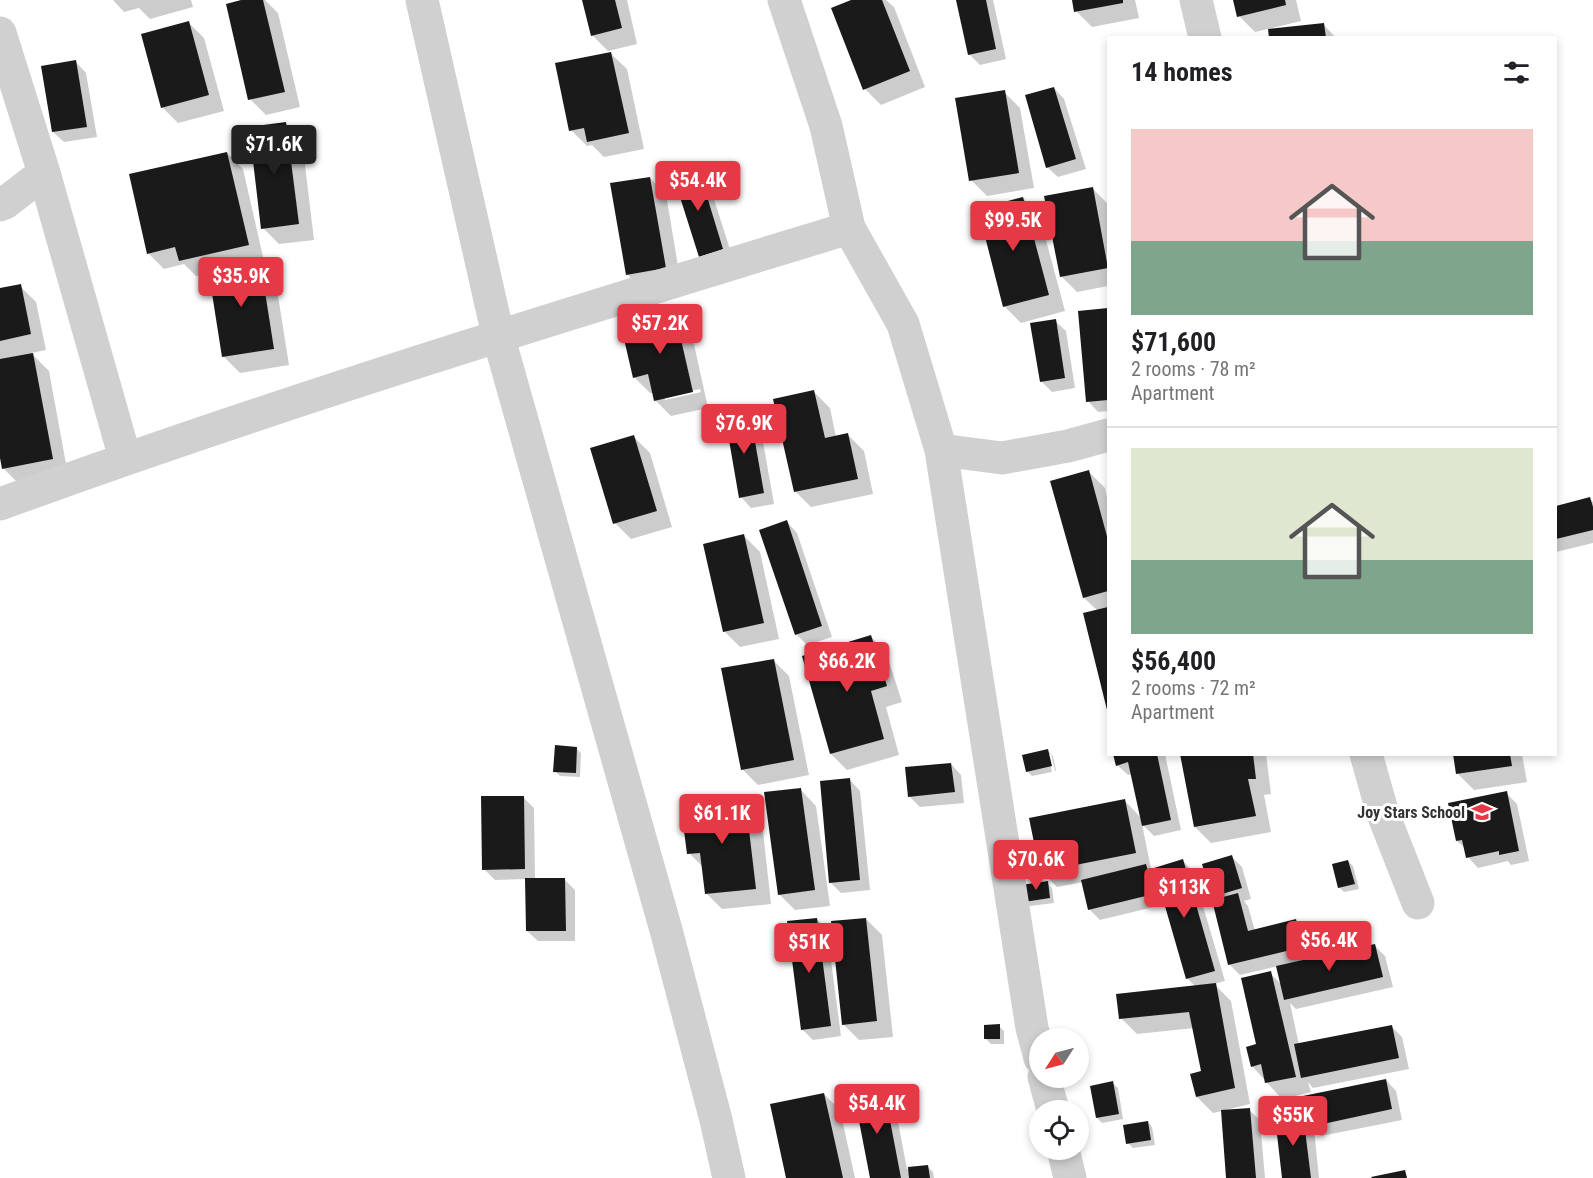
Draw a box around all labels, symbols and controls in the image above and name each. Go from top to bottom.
icon: filters [1500,56,1533,89]
text: 14 homes [1131,57,1233,87]
pin: $71.6K [225,125,323,176]
text: $71.6K [245,132,303,156]
pin: $54.4K [649,161,747,212]
text: $54.4K [669,168,727,192]
icon: home [1278,168,1386,276]
pin: $99.5K [964,201,1062,252]
text: $99.5K [984,208,1042,232]
pin: $35.9K [192,257,290,308]
text: $35.9K [212,264,270,288]
pin: $57.2K [611,304,709,355]
text: $57.2K [631,311,689,335]
text: $71,600 [1131,327,1216,357]
text: 2 rooms · 78 m² [1131,357,1256,381]
text: Apartment [1131,381,1215,405]
pin: $76.9K [695,404,793,455]
text: $76.9K [715,411,773,435]
icon: home [1278,487,1386,595]
pin: $66.2K [798,642,896,693]
text: $56,400 [1131,646,1216,676]
text: $66.2K [818,649,876,673]
text: 2 rooms · 72 m² [1131,676,1256,700]
text: Apartment [1131,700,1215,724]
pin: $61.1K [673,794,771,845]
school or university icon: Joy Stars School [1470,800,1494,824]
text: $61.1K [693,801,751,825]
place label: Joy Stars School [1357,803,1465,822]
pin: $70.6K [987,840,1085,891]
text: $70.6K [1007,847,1065,871]
pin: $113K [1142,868,1226,919]
text: $113K [1158,875,1210,899]
pin: $56.4K [1280,921,1378,972]
pin: $51K [773,923,845,974]
text: $56.4K [1300,928,1358,952]
text: $51K [788,930,830,954]
north arrow [1029,1028,1089,1088]
map controls [1029,1028,1089,1160]
pin: $54.4K [828,1084,926,1135]
text: $54.4K [848,1091,906,1115]
pin: $55K [1257,1096,1329,1147]
button: locate [1029,1100,1089,1160]
text: $55K [1272,1103,1314,1127]

